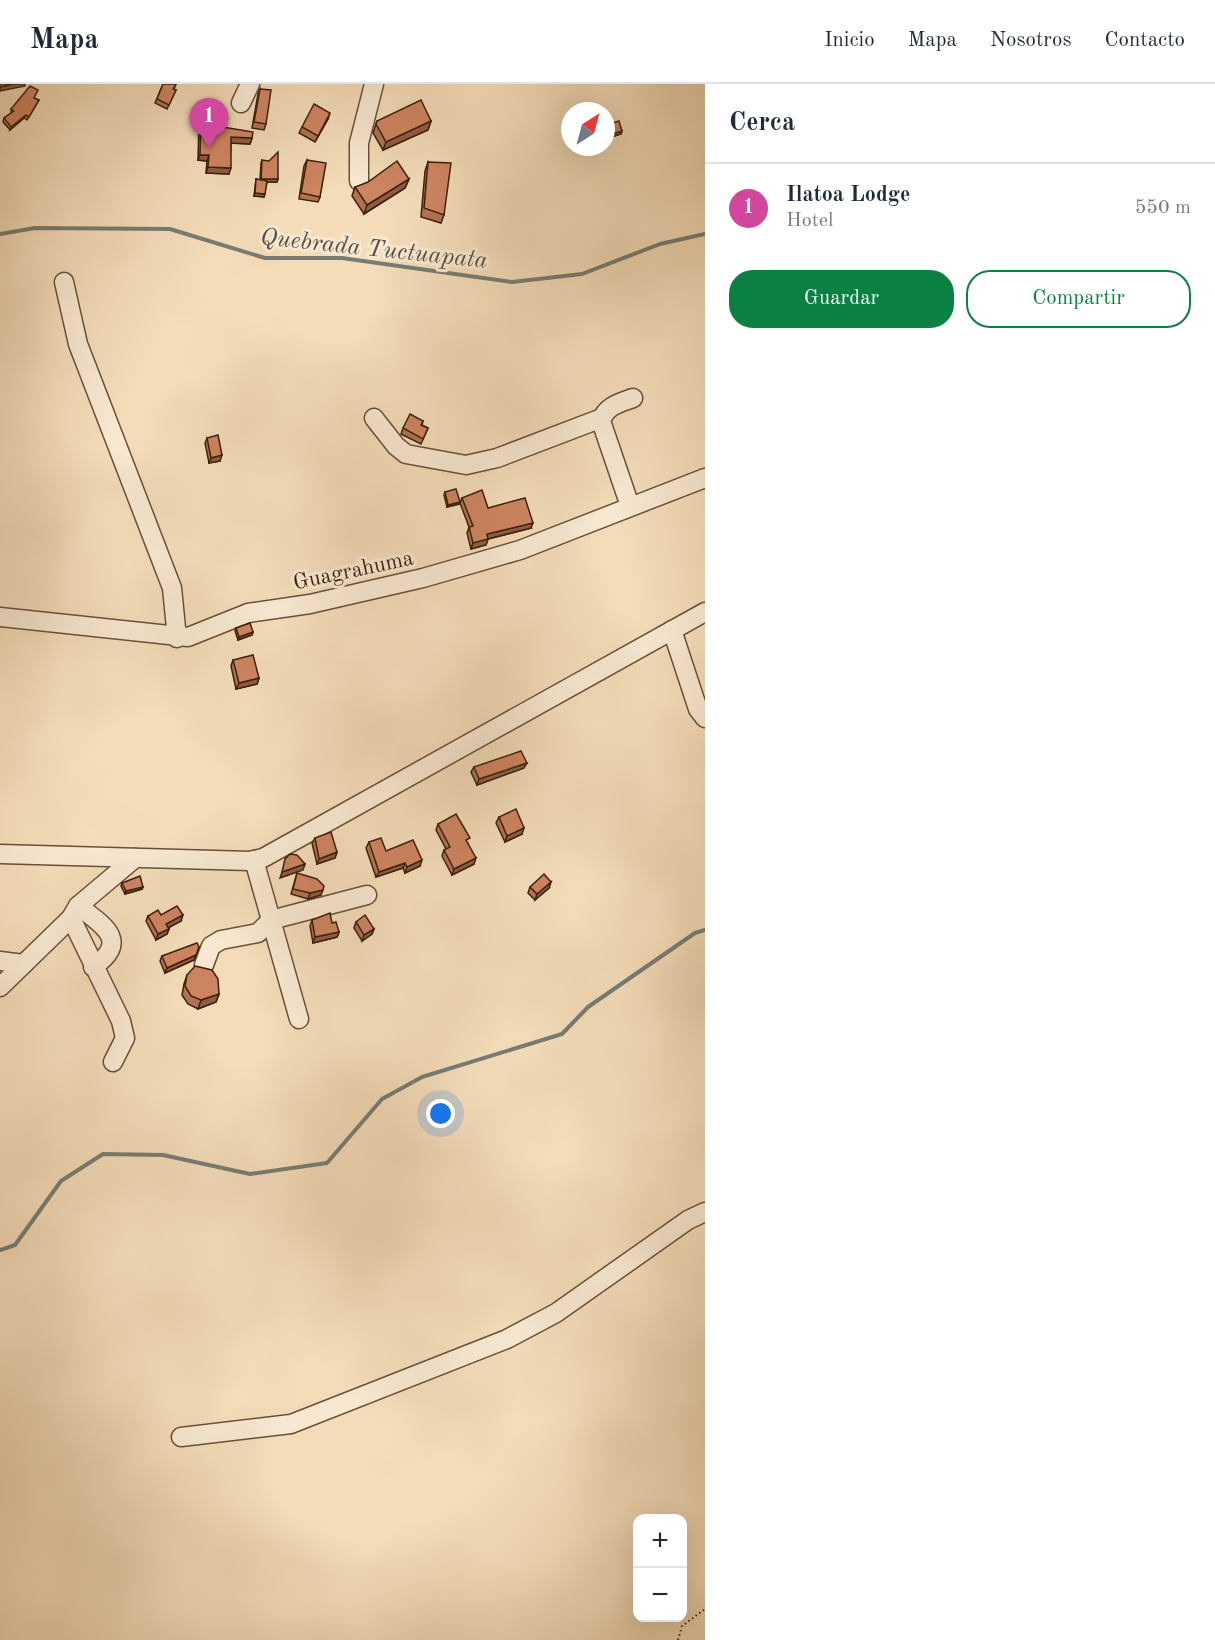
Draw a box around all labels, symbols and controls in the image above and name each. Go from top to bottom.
text: Mapa [30,27,99,55]
text: Inicio [824,30,875,51]
text: Mapa [908,30,957,51]
text: Nosotros [990,30,1072,51]
text: Contacto [1105,30,1185,51]
pin: 1 [190,98,228,148]
north arrow [561,102,615,156]
text: Cerca [729,110,795,136]
text: Ilatoa Lodge [786,184,910,206]
text: 1 [743,198,754,218]
text: 550 m [1135,198,1191,218]
text: Hotel [786,211,833,231]
water label: Quebrada Tuctuapata [259,226,489,274]
button: Guardar [729,270,954,328]
button: Compartir [966,270,1191,328]
street label: Guagrahuma [291,547,416,594]
your location [426,1099,455,1128]
map controls [633,1514,687,1622]
button: + [633,1514,687,1568]
button: − [633,1568,687,1622]

